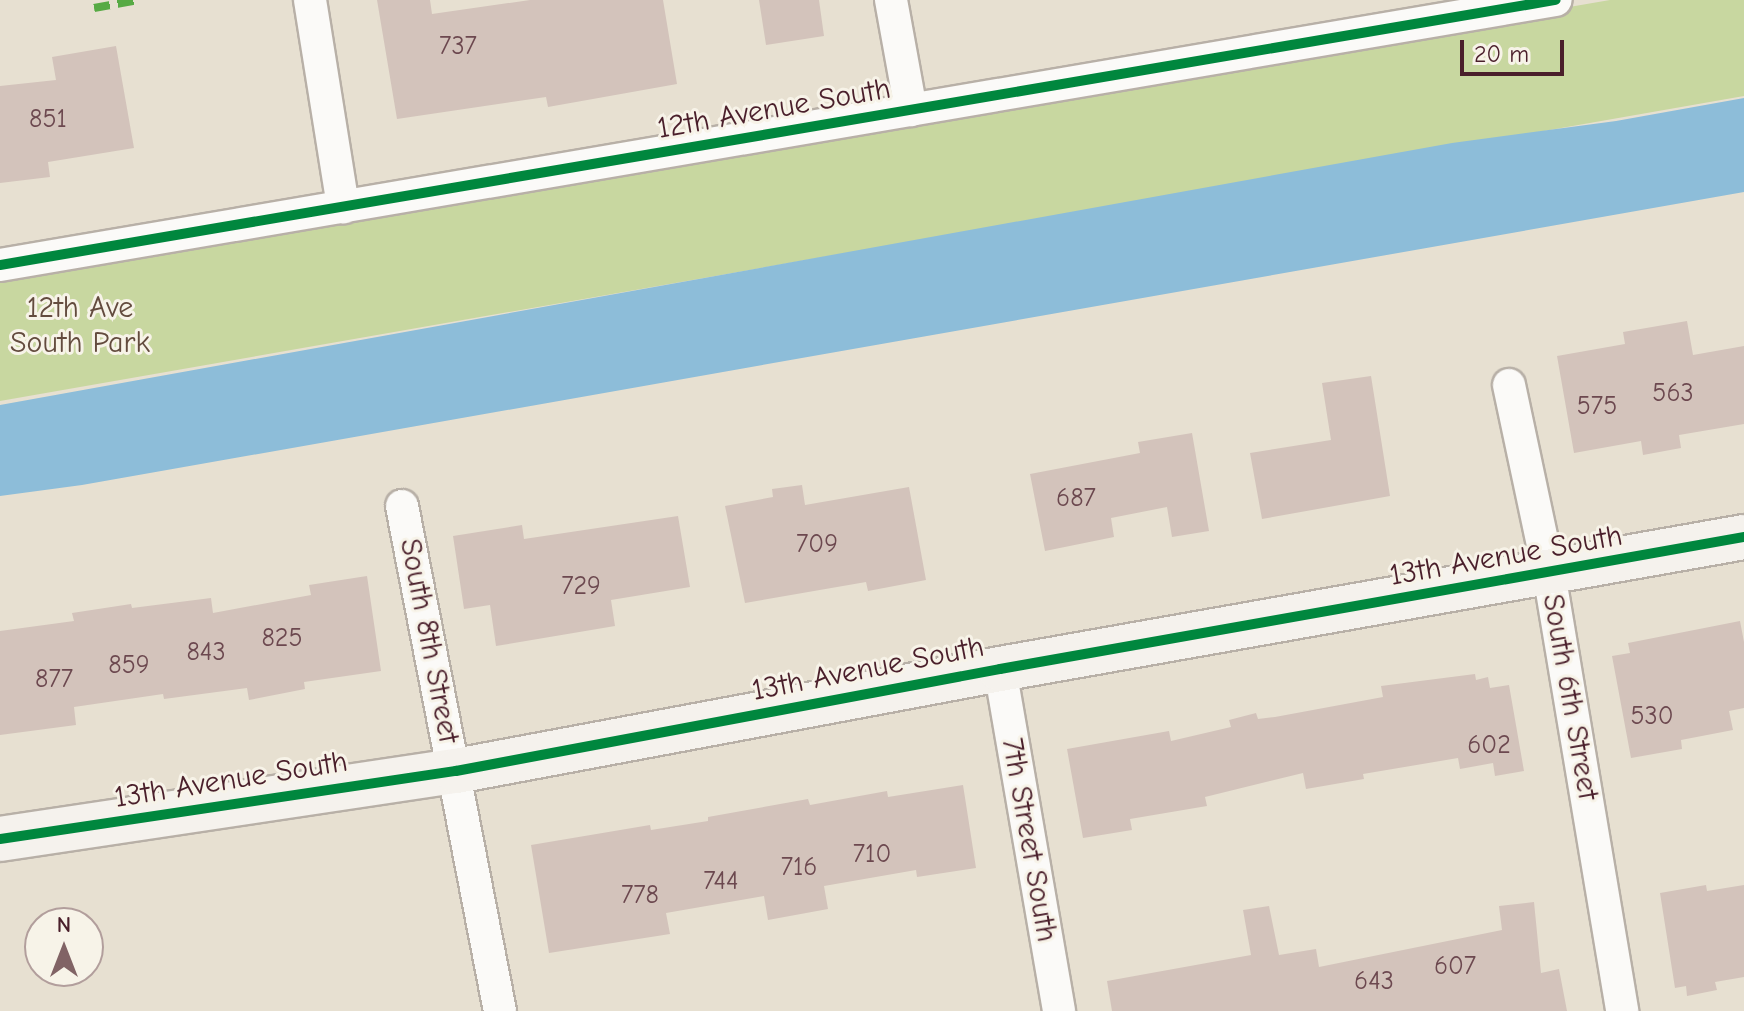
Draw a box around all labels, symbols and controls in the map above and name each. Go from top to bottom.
scale bar [1464,24,1568,74]
house number: 737 [439,31,477,63]
text: 20 m [1474,40,1529,68]
street label: 12th Avenue South [655,71,893,147]
house number: 851 [29,104,67,136]
park label: 12th Ave South Park [10,290,150,360]
house number: 563 [1652,378,1694,410]
house number: 575 [1577,391,1617,423]
house number: 687 [1056,483,1096,515]
street label: 13th Avenue South [1387,518,1625,594]
house number: 709 [796,529,838,561]
street label: South 8th Street [392,536,466,746]
house number: 729 [561,571,601,603]
street label: South 6th Street [1534,591,1606,803]
house number: 825 [261,623,303,655]
street label: 13th Avenue South [749,629,987,709]
house number: 843 [186,637,226,669]
house number: 859 [108,650,150,682]
house number: 877 [35,664,73,696]
house number: 530 [1630,701,1674,733]
house number: 602 [1467,730,1511,762]
street label: 7th Street South [993,735,1065,945]
street label: 13th Avenue South [112,744,350,816]
house number: 710 [853,839,891,871]
house number: 716 [781,852,817,884]
house number: 744 [703,866,739,898]
house number: 778 [621,880,659,912]
north arrow [24,907,104,987]
text: N [57,912,71,938]
house number: 607 [1434,951,1476,983]
house number: 643 [1354,966,1394,998]

